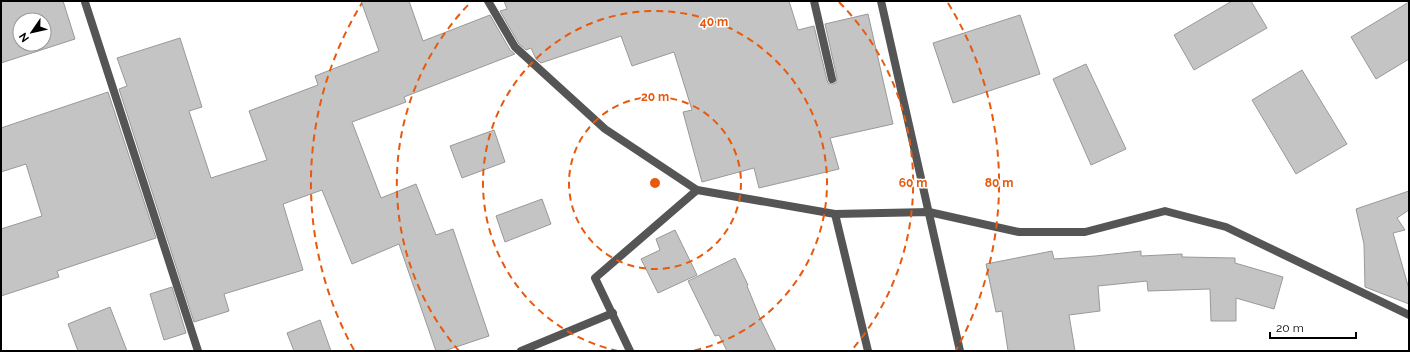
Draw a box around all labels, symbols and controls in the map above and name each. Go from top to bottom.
north arrow [12,12,52,52]
text: 40 m [700,15,728,29]
text: N [16,30,32,44]
text: 20 m [641,90,669,104]
centre of rings [648,176,662,190]
text: 60 m [899,176,927,190]
text: 80 m [985,176,1013,190]
scale bar [1270,314,1356,340]
text: 20 m [1276,321,1304,335]

